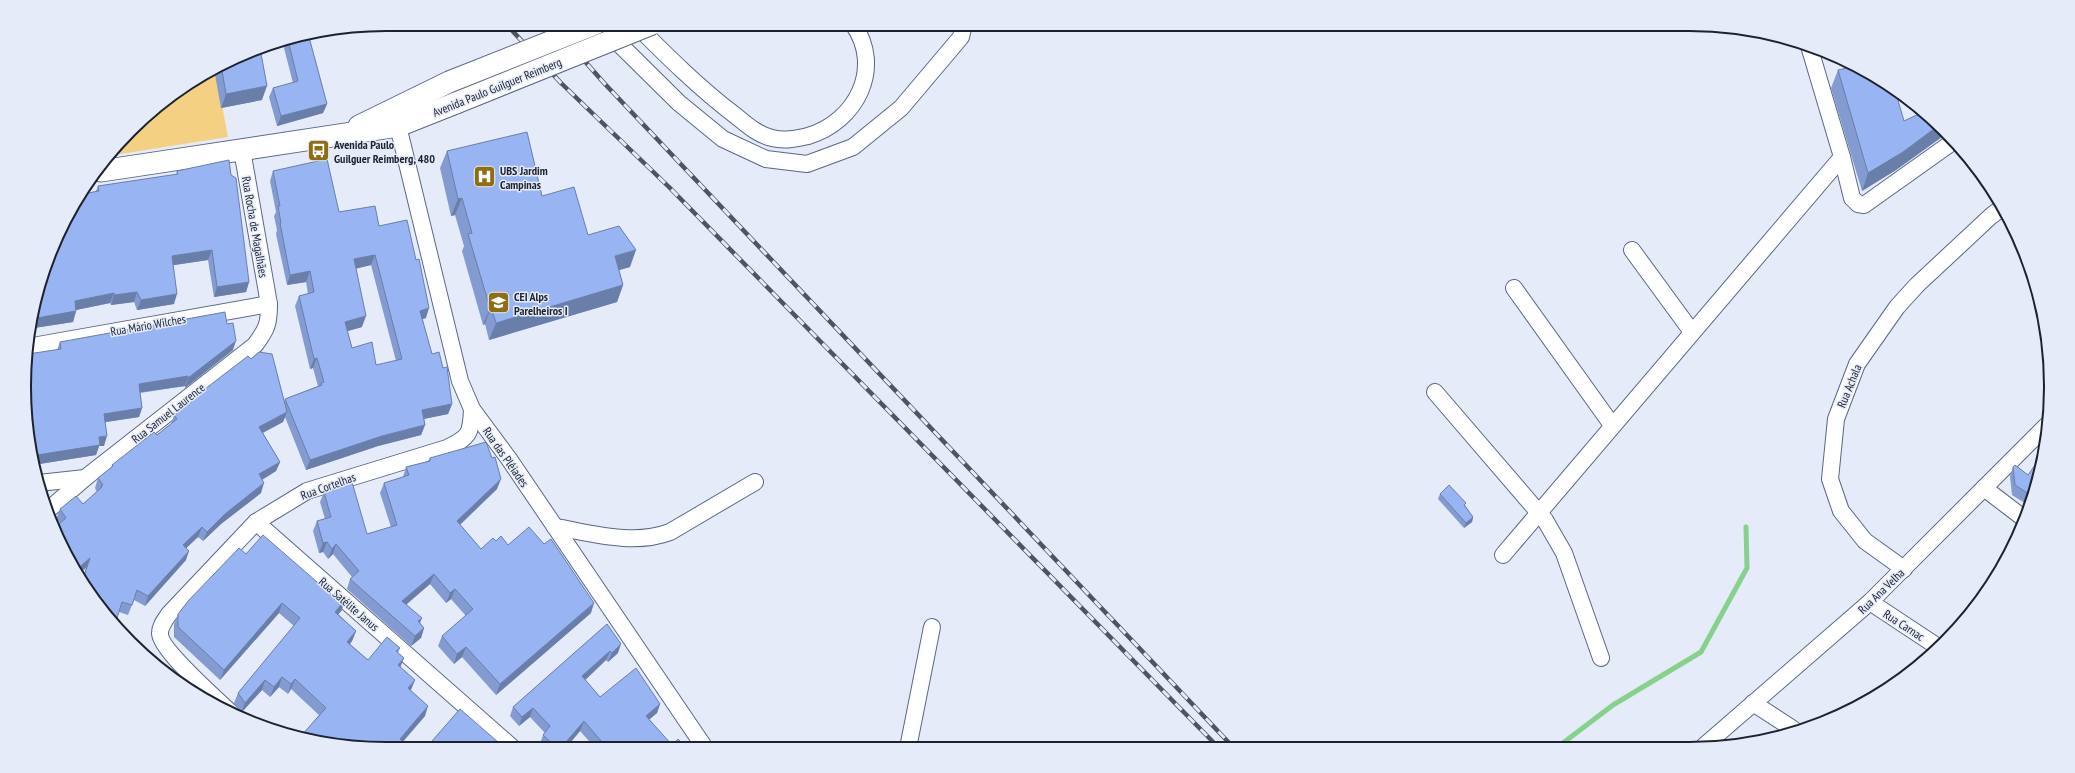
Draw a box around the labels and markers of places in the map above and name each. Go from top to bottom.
place label: Avenida Paulo Guilguer Reimberg, 480 [333,137,435,166]
bus stop icon: Avenida Paulo Guilguer Reimberg, 480 [305,138,331,164]
place label: UBS Jardim Campinas [500,163,548,192]
hospital icon: UBS Jardim Campinas [472,164,498,190]
place label: CEI Alps Parelheiros I [514,289,568,318]
school or university icon: CEI Alps Parelheiros I [485,290,511,316]

